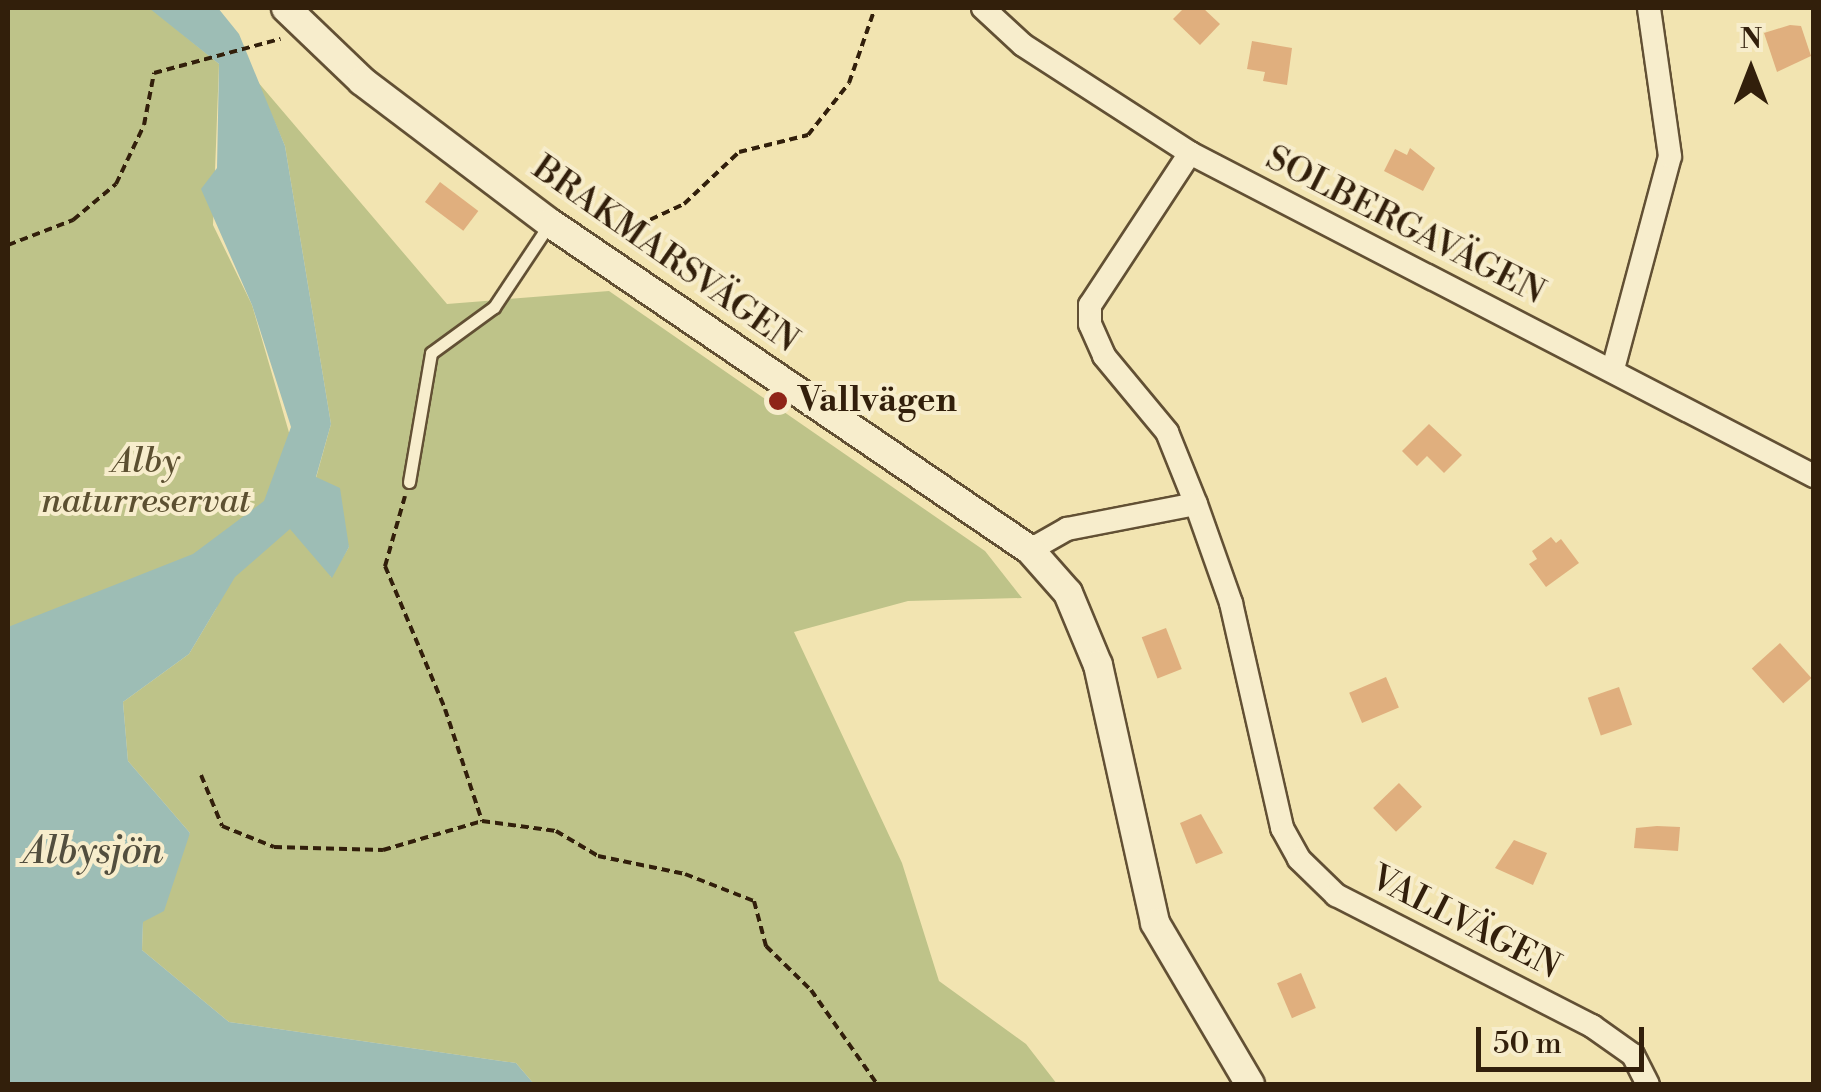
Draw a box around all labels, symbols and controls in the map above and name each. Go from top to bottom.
north arrow [1701,20,1801,120]
text: N [1740,22,1762,57]
street label: SOLBERGAVÄGEN [1259,138,1551,314]
street label: BRAKMARSVÄGEN [524,148,806,362]
place label: Vallvägen [798,380,957,422]
marker: Vallvägen [767,390,789,412]
park label: Alby naturreservat [42,441,250,523]
water label: Albysjön [23,829,163,875]
street label: VALLVÄGEN [1363,857,1567,989]
scale bar [1481,1007,1648,1069]
text: 50 m [1493,1025,1562,1063]

